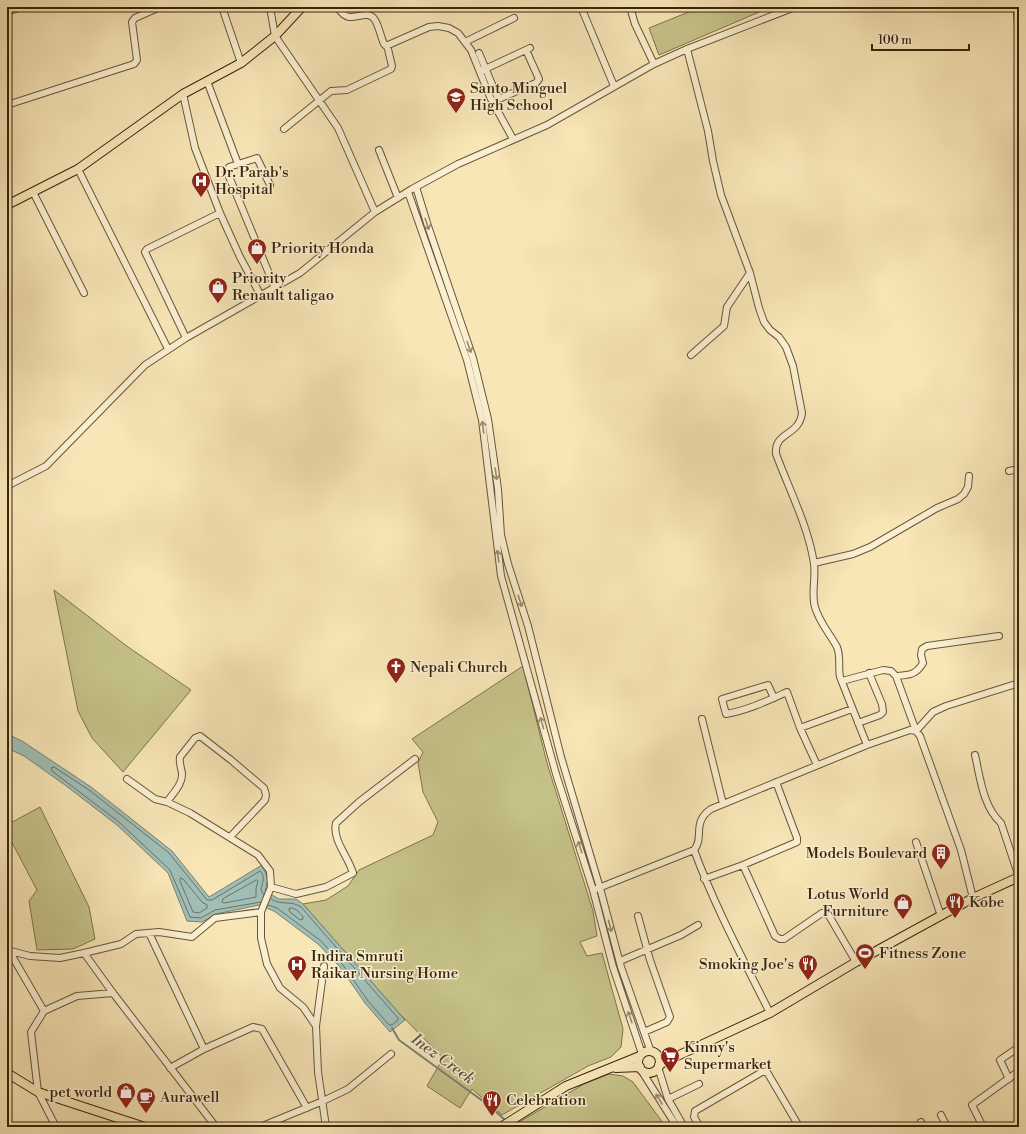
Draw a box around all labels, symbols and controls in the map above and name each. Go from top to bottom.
scale bar [872,26,969,52]
text: 100 m [878,33,912,48]
place label: Santo Minguel High School [470,79,568,115]
school or university icon: Santo Minguel High School [445,86,467,114]
place label: Dr. Parab's Hospital [215,163,289,199]
hospital icon: Dr. Parab's Hospital [190,170,212,198]
one-way arrow [424,217,431,230]
shop icon: Priority Honda [246,237,268,265]
place label: Priority Honda [271,239,375,258]
place label: Priority Renault taligao [232,269,334,305]
shop icon: Priority Renault taligao [207,276,229,304]
one-way arrow [466,341,474,353]
one-way arrow [479,421,487,434]
one-way arrow [492,467,500,480]
one-way arrow [494,550,502,563]
one-way arrow [517,595,524,608]
church icon: Nepali Church [385,656,407,684]
place label: Nepali Church [410,658,508,677]
one-way arrow [538,716,546,729]
one-way arrow [576,841,583,854]
building icon: Models Boulevard [930,842,952,870]
place label: Models Boulevard [806,844,927,863]
place label: Lotus World Furniture [807,885,889,921]
restaurant icon: Kobe [944,891,966,919]
shop icon: Lotus World Furniture [892,892,914,920]
place label: Kobe [969,893,1004,912]
one-way arrow [607,919,614,932]
sports icon: Fitness Zone [854,942,876,970]
place label: Fitness Zone [879,944,966,963]
place label: Indira Smruti Raikar Nursing Home [311,947,458,983]
restaurant icon: Smoking Joe's [797,953,819,981]
hospital icon: Indira Smruti Raikar Nursing Home [286,954,308,982]
place label: Smoking Joe's [699,955,794,974]
one-way arrow [626,1010,633,1023]
water label: Inez Creek [406,1029,479,1089]
place label: Kinny's Supermarket [684,1038,773,1074]
supermarket icon: Kinny's Supermarket [659,1045,681,1073]
shop icon: pet world [115,1081,137,1109]
place label: pet world [50,1083,112,1102]
cafe icon: Aurawell [135,1086,157,1114]
place label: Aurawell [159,1088,220,1107]
restaurant icon: Celebration [481,1089,503,1117]
place label: Celebration [506,1091,586,1110]
one-way arrow [655,1093,663,1104]

